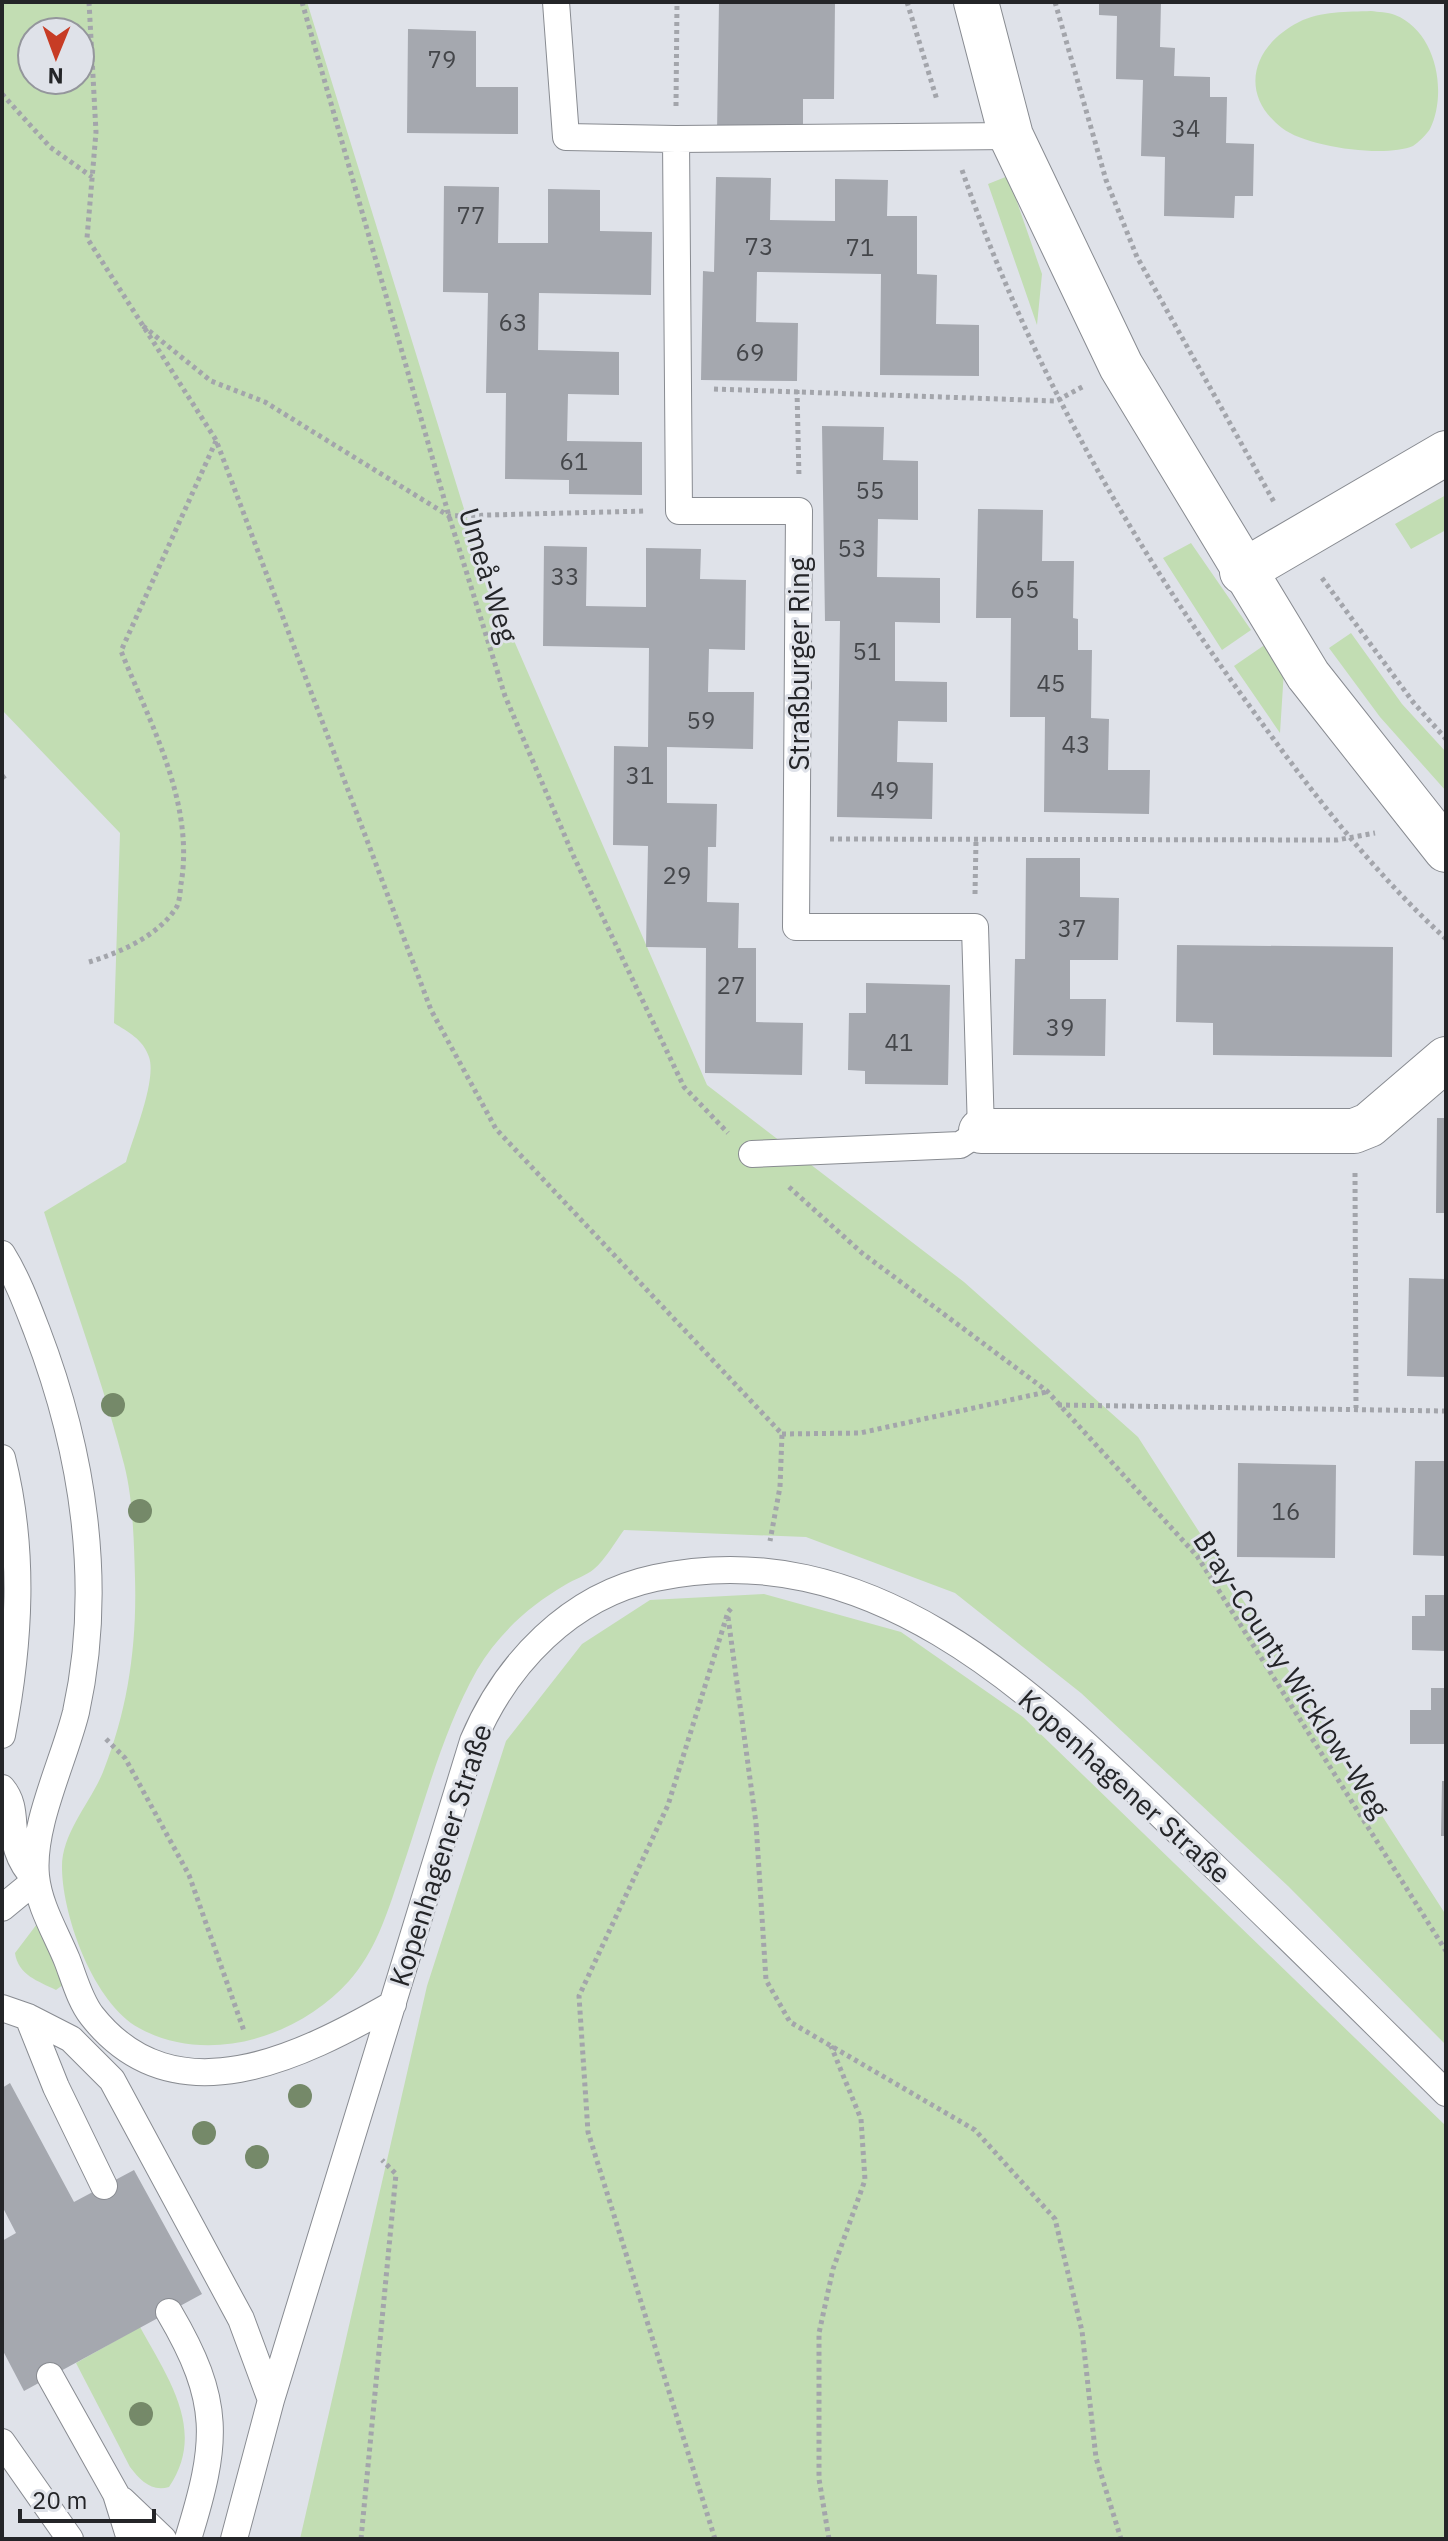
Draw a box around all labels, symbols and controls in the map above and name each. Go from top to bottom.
north arrow [16,16,96,96]
house number: 79 [428,43,456,75]
text: N [47,62,64,91]
house number: 34 [1172,112,1200,144]
house number: 77 [457,199,485,231]
house number: 73 [745,230,773,262]
house number: 71 [846,231,874,263]
house number: 63 [499,306,527,338]
house number: 69 [736,336,764,368]
house number: 61 [560,445,588,477]
house number: 55 [856,474,884,506]
street label: Umeå-Weg [451,503,527,647]
house number: 53 [838,532,866,564]
street label: Straßburger Ring [780,557,817,771]
house number: 33 [551,560,579,592]
house number: 65 [1011,573,1039,605]
house number: 51 [853,635,881,667]
house number: 45 [1037,667,1065,699]
house number: 59 [687,704,715,736]
house number: 43 [1062,728,1090,760]
house number: 31 [626,759,654,791]
house number: 49 [871,774,899,806]
house number: 29 [663,859,691,891]
house number: 37 [1058,912,1086,944]
house number: 27 [717,969,745,1001]
house number: 39 [1046,1011,1074,1043]
house number: 41 [885,1026,913,1058]
house number: 16 [1272,1495,1300,1527]
street label: Bray-County Wicklow-Weg [1185,1524,1399,1825]
street label: Kopenhagener Straße [1011,1681,1239,1891]
street label: Kopenhagener Straße [380,1719,500,1991]
scale bar [20,2473,154,2523]
text: 20 m [32,2484,87,2516]

